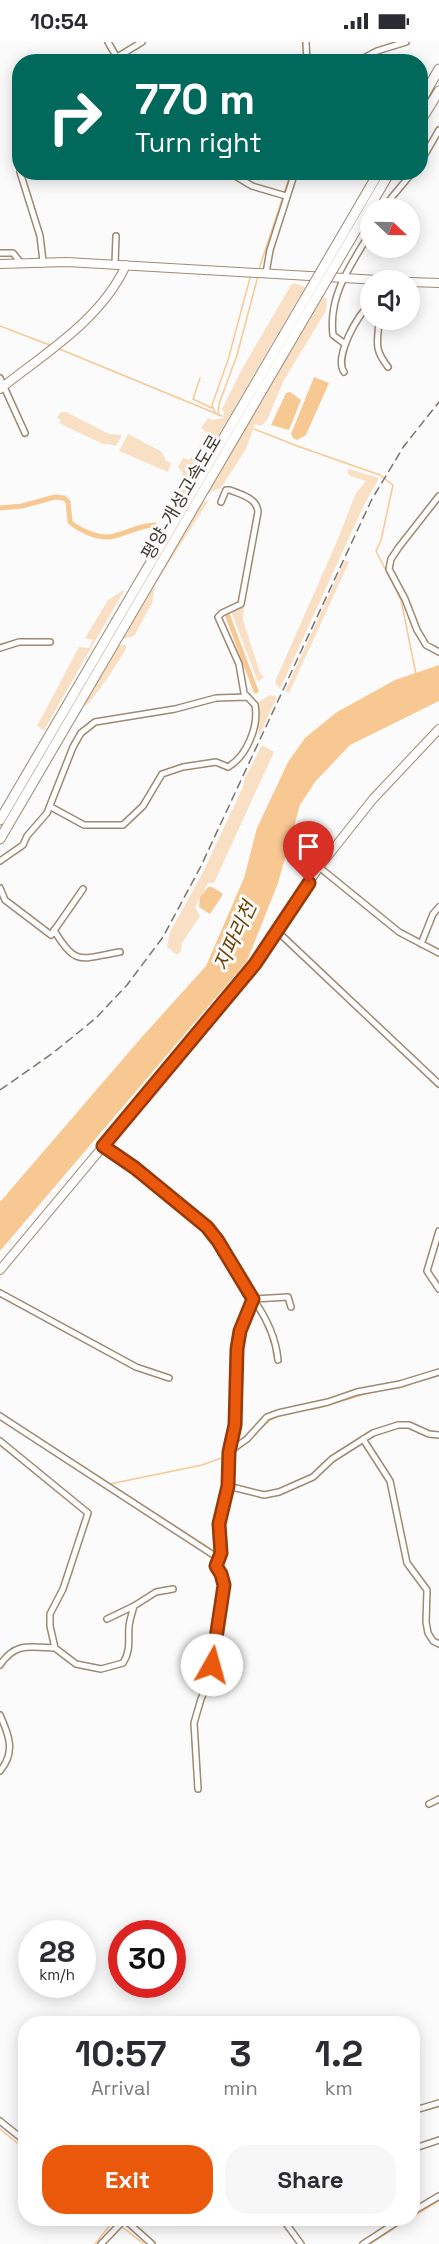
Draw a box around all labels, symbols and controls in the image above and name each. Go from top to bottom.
text: 10:54 [30,7,88,35]
text: 770 m [135,73,255,126]
icon: right [36,78,114,156]
text: Turn right [135,125,262,160]
north arrow [360,198,420,258]
map controls [360,198,420,330]
button: sound [360,270,420,330]
street label: 평양-개성고속도로 [136,430,226,564]
pin [283,821,334,883]
icon: arrive [292,830,325,863]
water label: 지파리천 [208,895,263,975]
position arrow [180,1633,244,1697]
speed limit sign: 30 [108,1920,186,1998]
text: 28 [39,1932,75,1971]
text: km/h [39,1965,75,1984]
text: 10:57 [75,2031,166,2077]
text: 3 [230,2031,251,2077]
text: 1.2 [315,2031,363,2077]
text: Arrival [91,2075,150,2101]
text: min [223,2075,258,2101]
text: km [325,2075,353,2101]
button: Exit [42,2145,213,2214]
button: Share [225,2145,396,2214]

